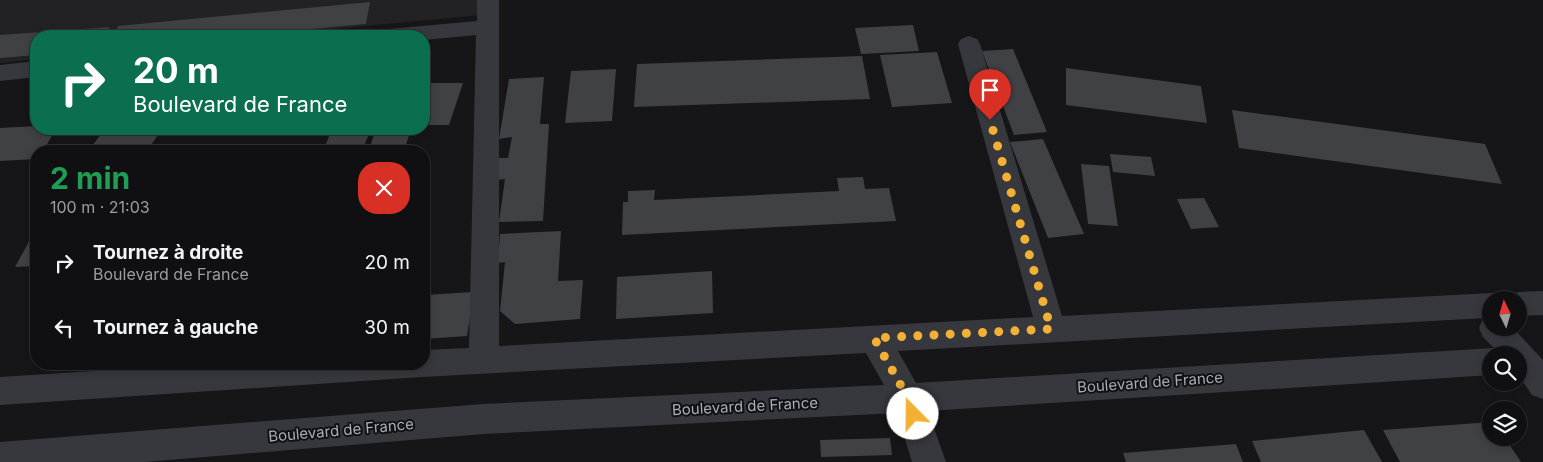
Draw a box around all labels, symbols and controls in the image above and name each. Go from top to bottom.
text: 20 m [133,49,219,91]
icon: right [50,50,115,115]
pin [969,69,1011,120]
icon: arrive [976,76,1004,104]
text: Boulevard de France [133,91,347,117]
text: 2 min [50,160,130,196]
button: close [358,162,410,214]
text: 100 m · 21:03 [50,197,150,217]
text: Tournez à droite [93,241,243,264]
icon: right [50,249,78,277]
text: 20 m [364,251,410,274]
text: Boulevard de France [93,264,249,284]
north arrow [1482,291,1528,336]
map controls [1482,291,1527,446]
icon: left [50,314,78,342]
text: Tournez à gauche [93,316,258,339]
text: 30 m [364,316,410,339]
button: search [1482,346,1527,391]
street label: Boulevard de France [1076,367,1224,397]
position arrow [886,387,938,439]
street label: Boulevard de France [672,393,818,419]
button: layers [1482,401,1527,446]
street label: Boulevard de France [267,414,415,446]

